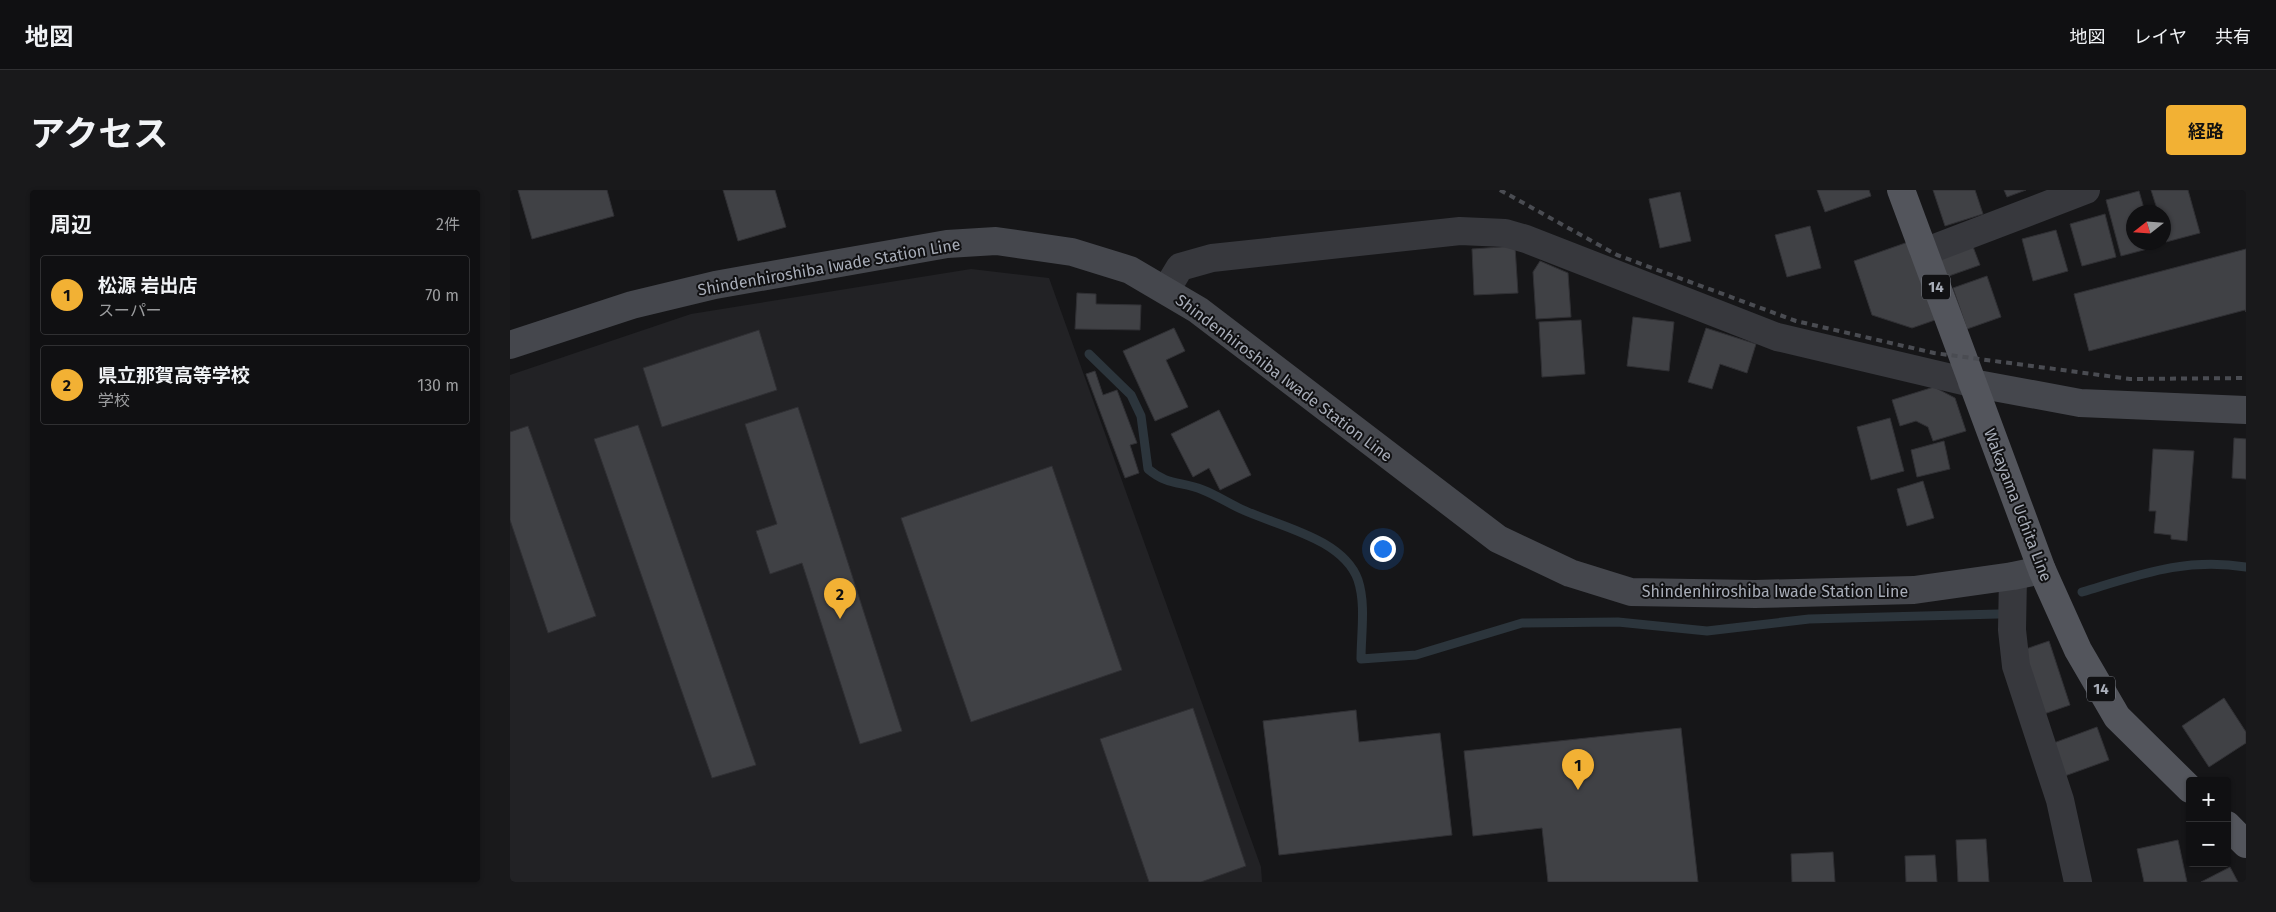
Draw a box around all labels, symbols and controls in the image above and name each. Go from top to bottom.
text: 地図 [25,23,73,51]
text: 地図 [2070,26,2106,48]
text: レイヤ [2134,26,2187,48]
text: 共有 [2215,26,2251,48]
button: 経路 [2166,105,2246,155]
text: アクセス [30,113,168,155]
north arrow [2126,205,2171,250]
text: 周辺 [50,212,92,238]
text: 2件 [436,215,460,234]
street label: Shindenhiroshiba Iwade Station Line [696,235,962,299]
text: 松源 岩出店 [98,274,198,297]
road number: 14 [1922,274,1950,300]
text: 1 [63,286,71,305]
text: 70 m [425,286,459,305]
street label: Shindenhiroshiba Iwade Station Line [1172,290,1396,466]
text: スーパー [98,301,162,320]
text: 県立那賀高等学校 [98,364,250,387]
text: 2 [63,376,71,395]
text: 130 m [417,376,459,395]
text: 学校 [98,391,130,410]
street label: Wakayama Uchita Line [1980,426,2056,584]
your location [1370,536,1396,562]
pin: 2 [824,578,856,619]
street label: Shindenhiroshiba Iwade Station Line [1642,582,1908,601]
road number: 14 [2087,676,2115,702]
pin: 1 [1562,749,1594,790]
map controls [2186,777,2231,867]
button: + [2186,777,2231,822]
button: − [2186,822,2231,867]

